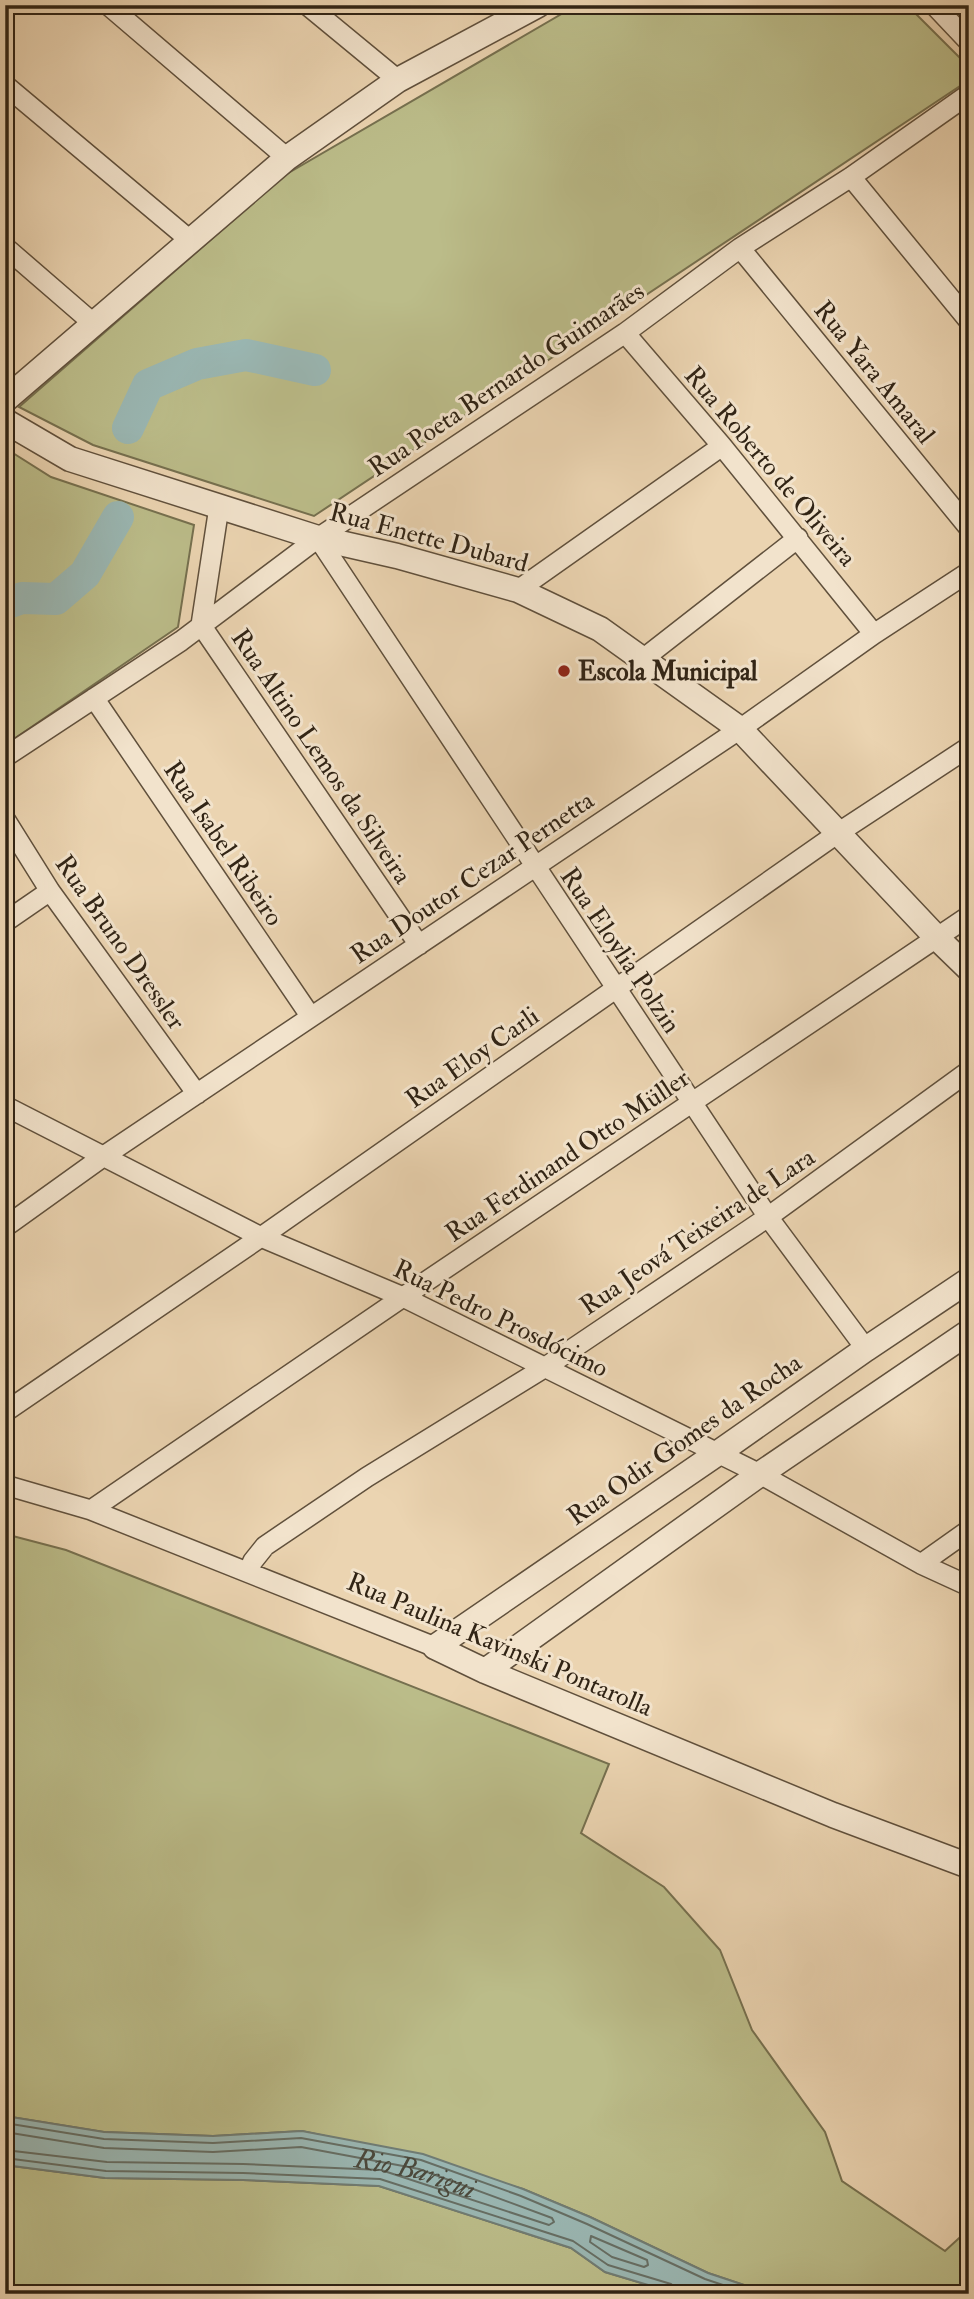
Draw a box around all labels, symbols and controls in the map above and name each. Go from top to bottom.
street label: Rua Poeta Bernardo Guimarães [363,275,651,484]
street label: Rua Yara Amaral [807,295,942,451]
street label: Rua Roberto de Oliveira [677,360,863,573]
street label: Rua Enette Dubard [326,496,532,580]
street label: Rua Altino Lemos da Silveira [224,623,419,890]
place label: Escola Municipal [578,656,758,689]
marker: Escola Municipal [556,663,572,679]
street label: Rua Isabel Ribeiro [156,755,290,932]
street label: Rua Doutor Cezar Pernetta [345,784,600,971]
street label: Rua Bruno Dressler [48,849,192,1036]
street label: Rua Eloylia Polzin [553,862,687,1040]
street label: Rua Eloy Carli [400,1000,545,1115]
street label: Rua Ferdinand Otto Müller [439,1062,696,1249]
street label: Rua Jeová Teixeira de Lara [574,1141,821,1322]
street label: Rua Pedro Prosdócimo [388,1253,613,1385]
street label: Rua Odir Gomes da Rocha [561,1347,808,1533]
street label: Rua Paulina Kavinski Pontarolla [342,1566,658,1724]
water label: Rio Barigui [351,2141,481,2208]

